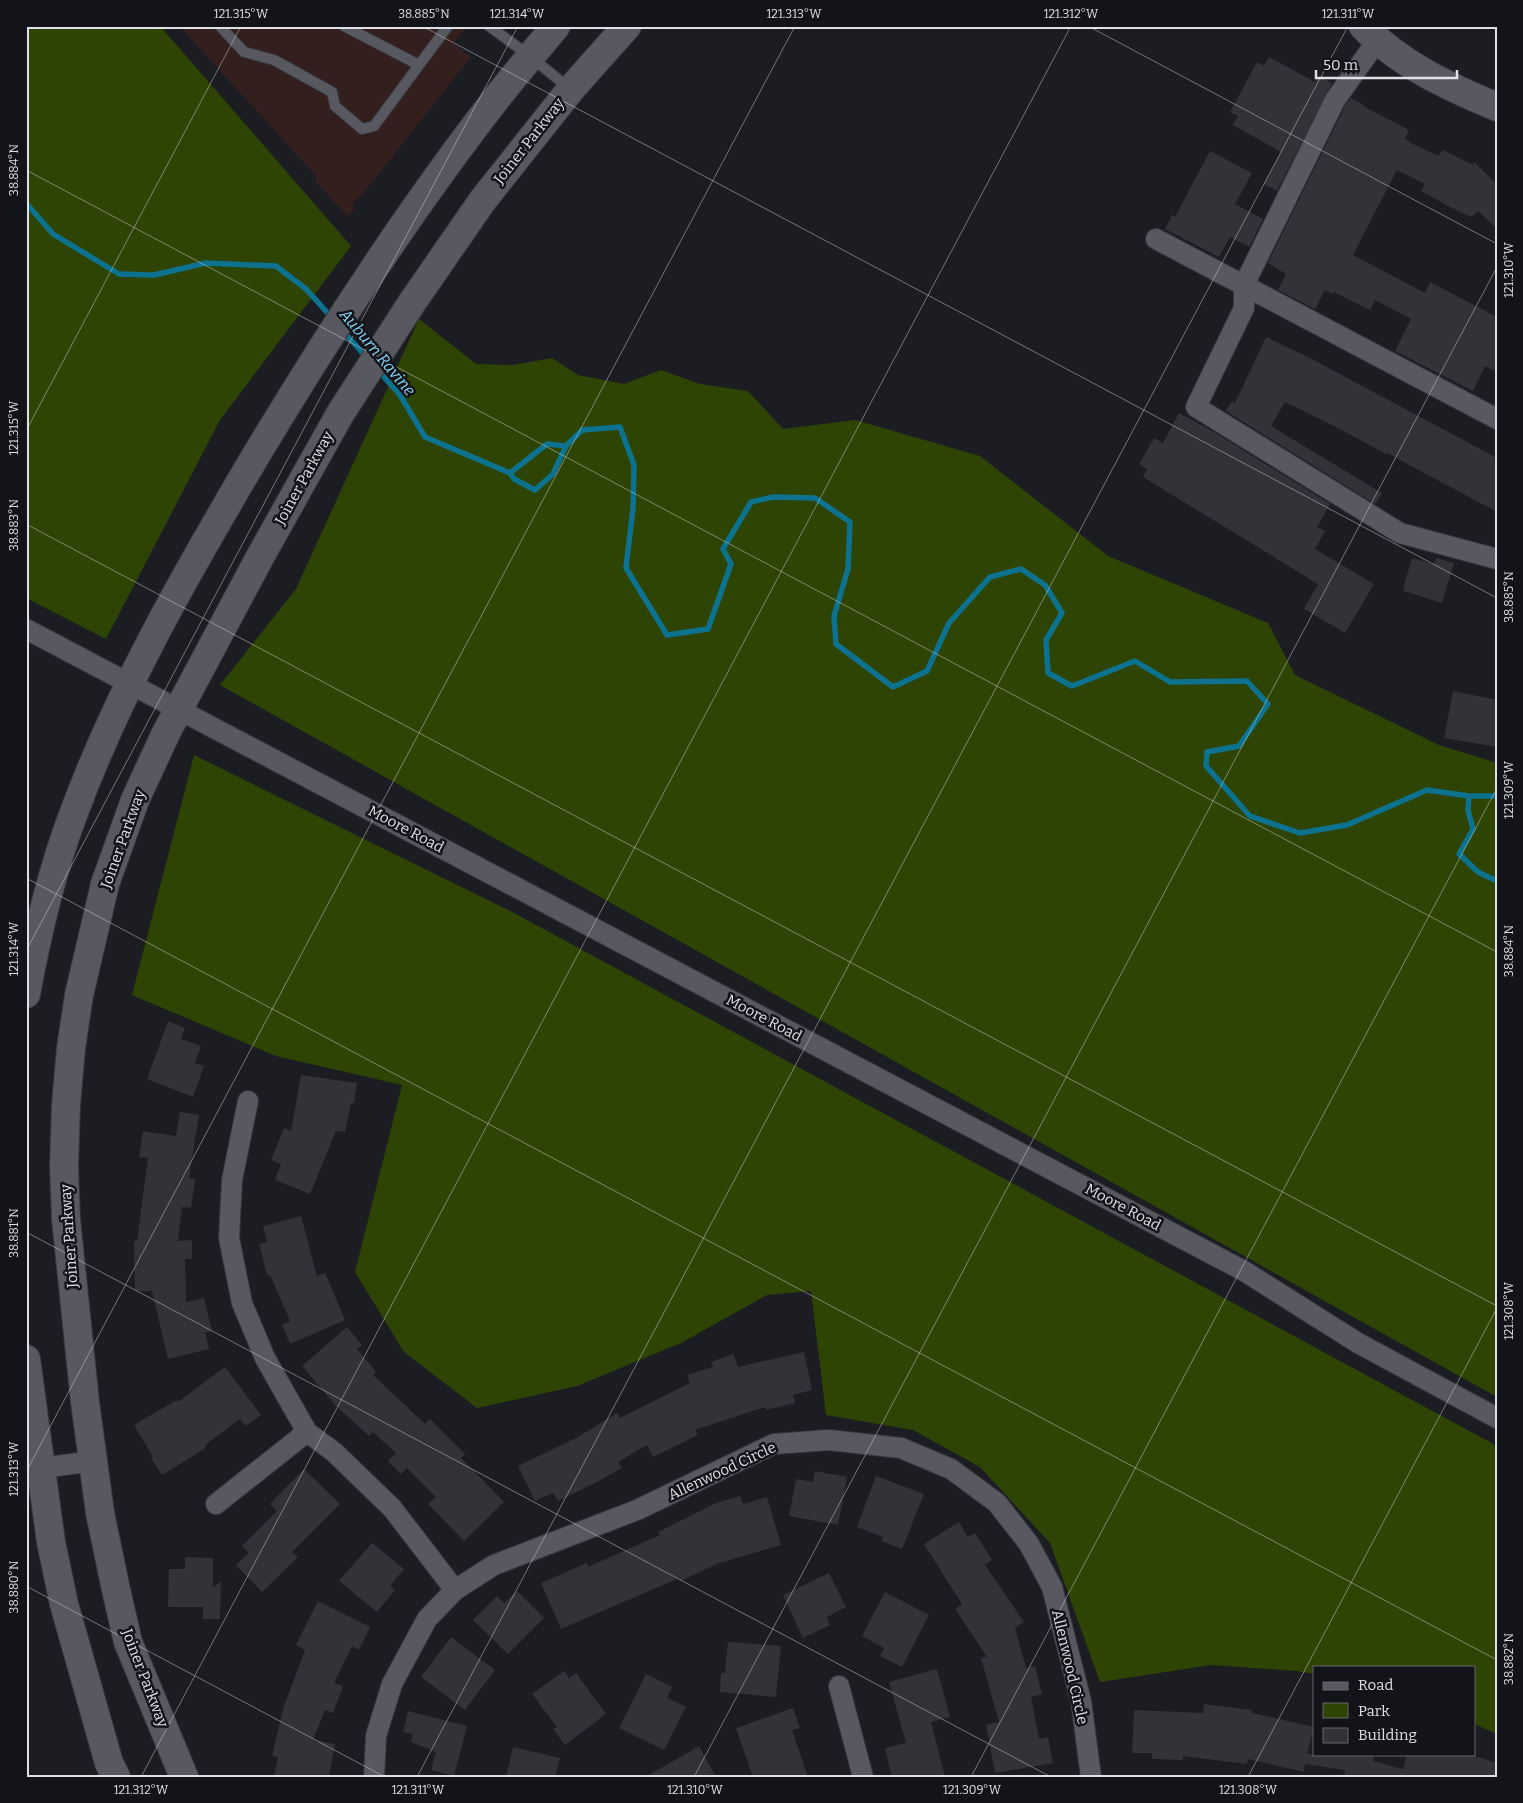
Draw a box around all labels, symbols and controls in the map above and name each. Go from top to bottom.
text: 121.315°W [214,7,269,21]
text: 38.885°N [398,7,450,21]
text: 121.314°W [490,7,545,21]
text: 121.313°W [766,7,822,21]
text: 121.312°W [1044,7,1099,21]
text: 121.311°W [1322,7,1375,21]
scale bar [1316,48,1457,80]
text: 50 m [1323,56,1359,74]
street label: Joiner Parkway [489,94,568,188]
text: 38.884°N [7,144,21,196]
text: 121.310°W [1502,241,1516,298]
water label: Auburn Ravine [335,304,419,400]
text: 121.315°W [7,400,21,455]
street label: Joiner Parkway [270,428,337,529]
text: 38.883°N [7,499,21,551]
text: 38.885°N [1502,571,1516,623]
text: 121.309°W [1502,760,1516,819]
street label: Joiner Parkway [96,787,149,892]
street label: Moore Road [365,802,447,857]
text: 121.314°W [7,921,21,976]
text: 38.884°N [1502,925,1516,977]
street label: Moore Road [723,991,805,1046]
street label: Moore Road [1082,1180,1164,1235]
street label: Joiner Parkway [56,1183,82,1290]
text: 38.881°N [7,1208,21,1258]
text: 121.308°W [1502,1281,1516,1340]
street label: Allenwood Circle [665,1438,779,1504]
text: 121.313°W [7,1441,21,1497]
text: 38.880°N [7,1560,21,1613]
street label: Allenwood Circle [1048,1608,1092,1726]
street label: Joiner Parkway [118,1625,172,1730]
text: 38.882°N [1502,1633,1516,1685]
legend [1313,1666,1476,1756]
text: Road [1358,1676,1393,1694]
text: Park [1358,1702,1390,1720]
text: Building [1358,1726,1417,1744]
text: 121.312°W [114,1783,169,1797]
text: 121.311°W [392,1783,445,1797]
text: 121.310°W [667,1783,724,1797]
text: 121.309°W [943,1783,1002,1797]
text: 121.308°W [1219,1783,1278,1797]

